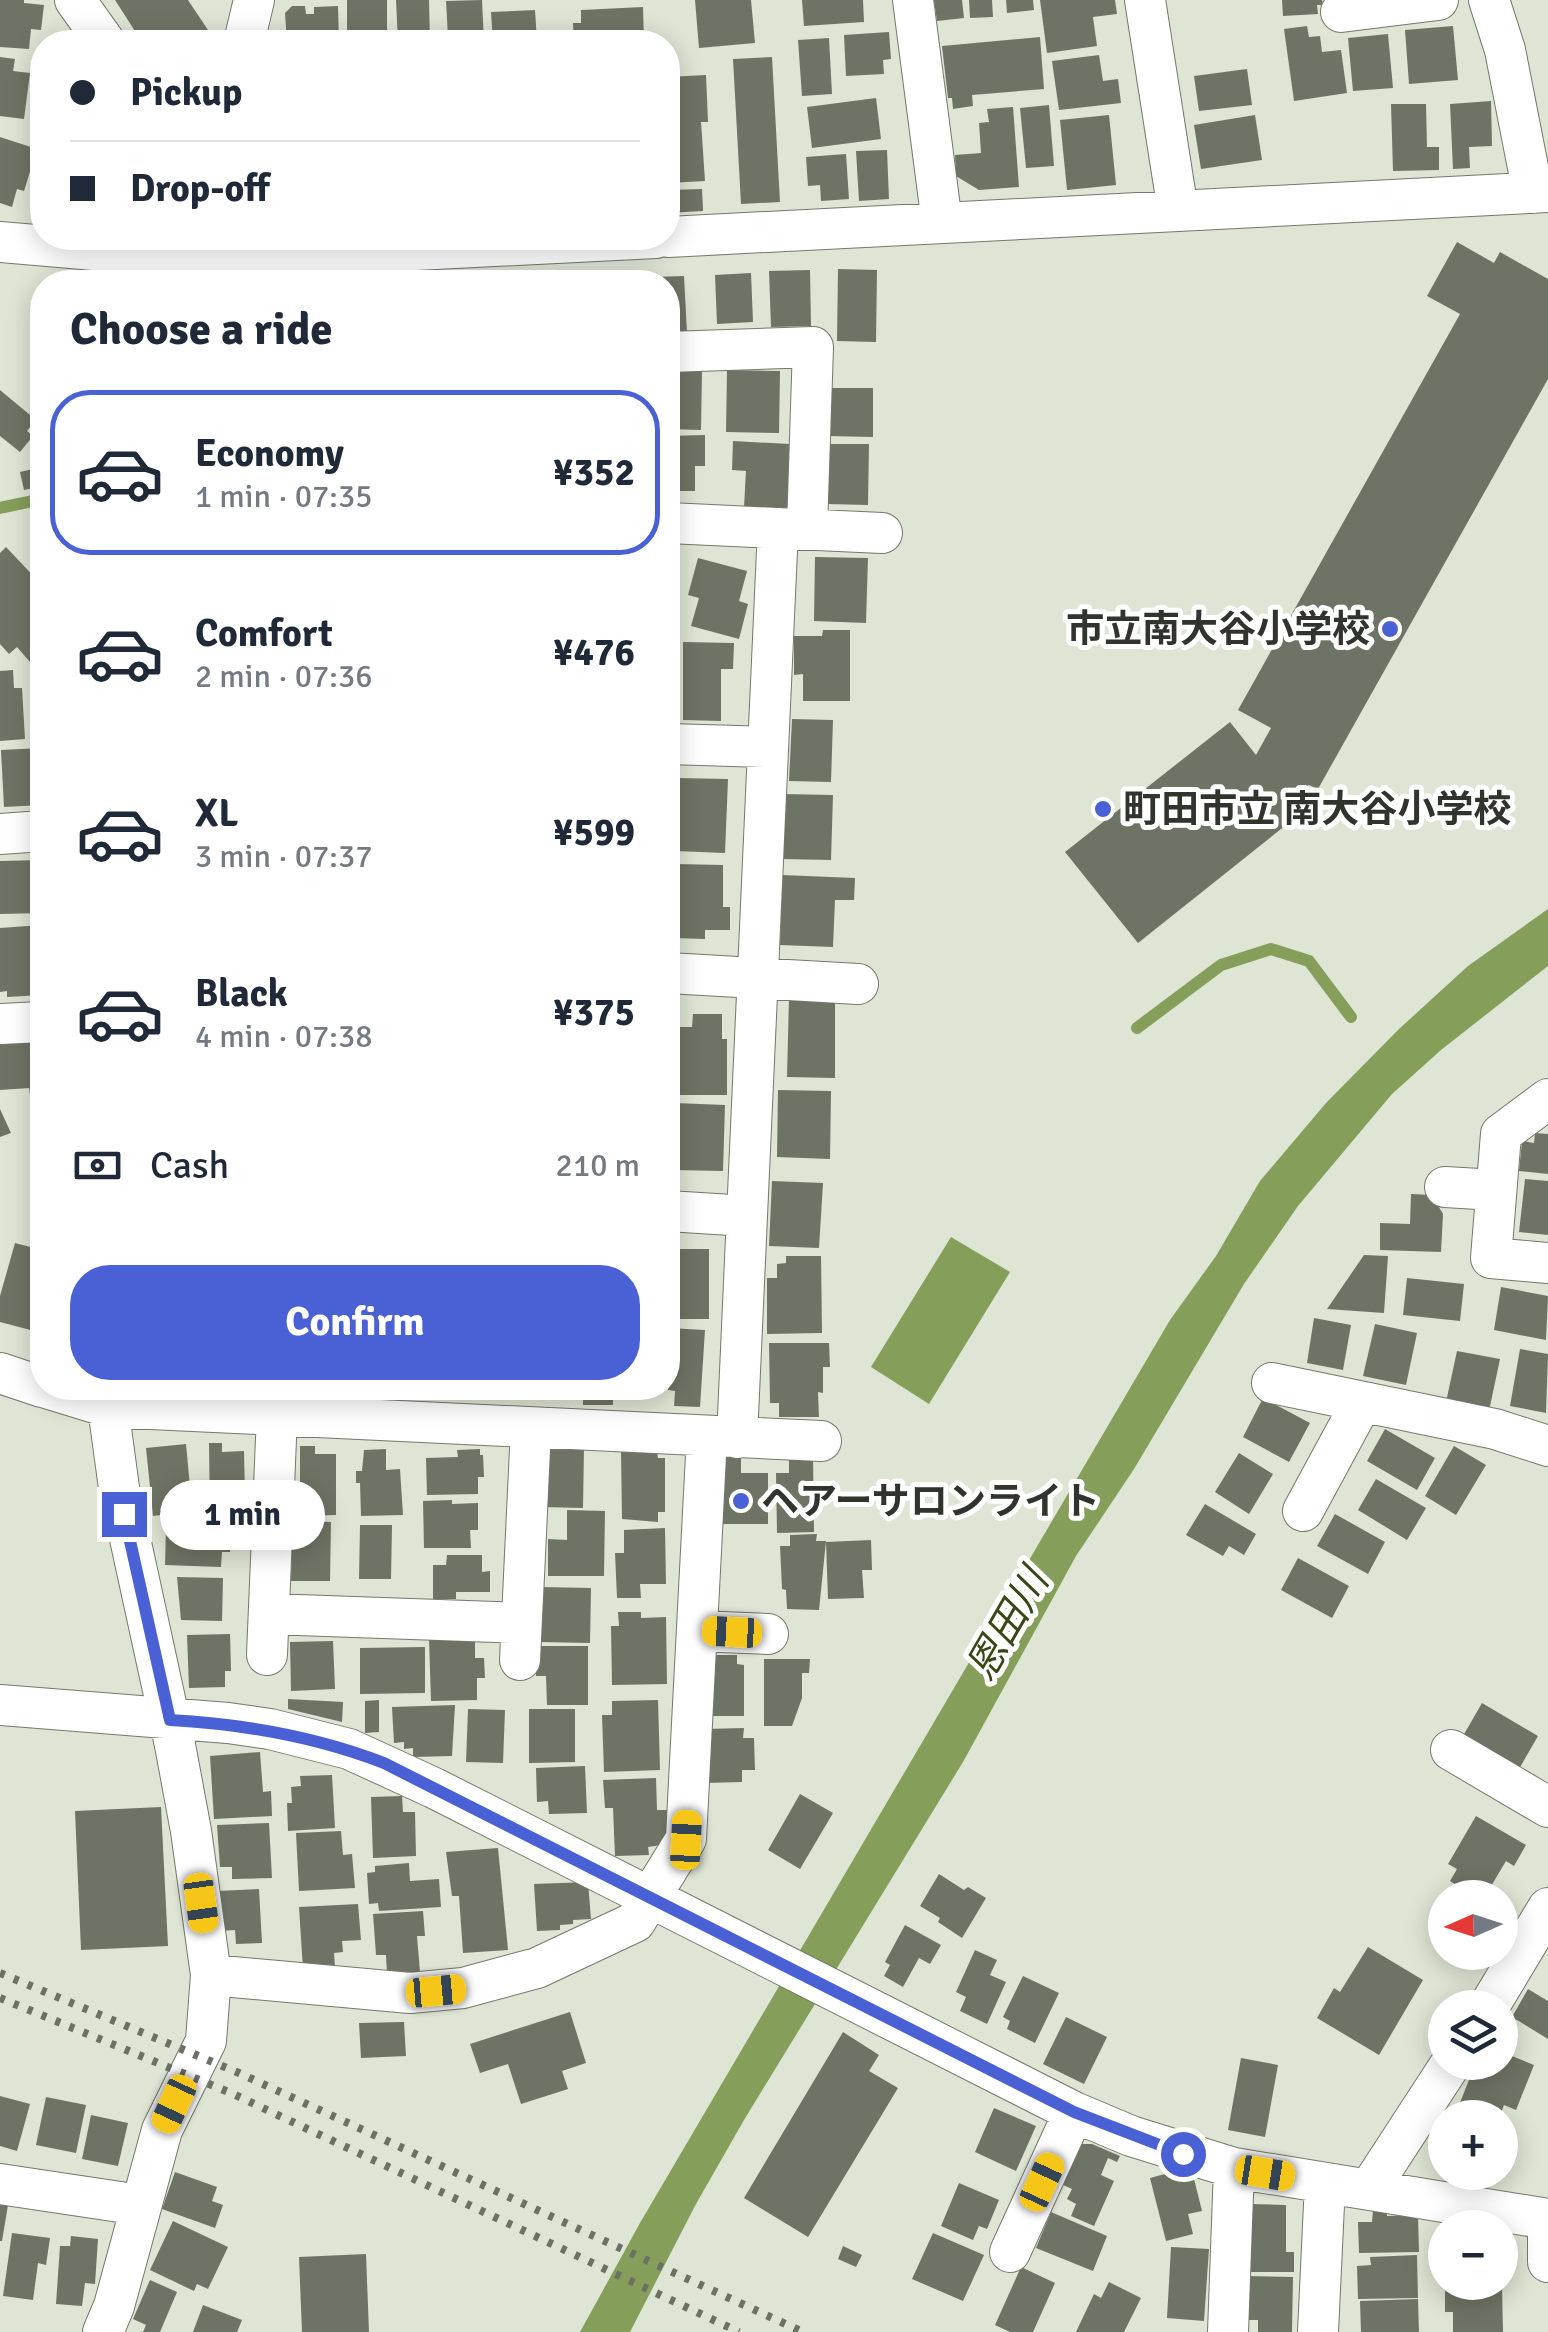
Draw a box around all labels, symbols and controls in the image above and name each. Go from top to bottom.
text: Pickup [130,69,242,116]
text: Drop-off [130,165,270,212]
text: Choose a ride [70,302,333,357]
icon: car [75,428,165,518]
text: Economy [195,430,344,477]
text: ¥352 [553,449,635,496]
text: 1 min · 07:35 [195,477,373,516]
place label: 市立南大谷小学校 [1066,606,1370,653]
icon: car [75,608,165,698]
text: Comfort [195,610,333,657]
marker: 市立南大谷小学校 [1379,618,1401,640]
text: ¥476 [553,629,635,676]
text: 2 min · 07:36 [195,657,373,696]
place label: 町田市立 南大谷小学校 [1123,786,1511,833]
icon: car [75,788,165,878]
text: XL [195,790,238,837]
marker: 町田市立 南大谷小学校 [1092,798,1114,820]
text: ¥599 [553,809,635,856]
text: 3 min · 07:37 [195,837,373,876]
icon: car [75,968,165,1058]
text: Black [195,970,288,1017]
text: ¥375 [553,989,635,1036]
text: 4 min · 07:38 [195,1017,373,1056]
icon: cash [70,1138,125,1193]
text: Cash [150,1142,229,1189]
text: 210 m [556,1146,640,1185]
button: Confirm [70,1265,640,1380]
place label: ヘアーサロンライト [761,1478,1100,1525]
callout: 1 min [159,1479,324,1549]
marker: ヘアーサロンライト [730,1490,752,1512]
route end [102,1492,147,1537]
text: 1 min [204,1495,281,1534]
water label: 恩田川 [956,1557,1062,1689]
car [701,1615,763,1649]
car [669,1809,703,1871]
car [182,1871,220,1935]
north arrow [1428,1880,1518,1970]
map controls [1428,1880,1518,2300]
car [405,1973,467,2009]
button: layers [1428,1990,1518,2080]
car [148,2070,200,2138]
button: + [1428,2100,1518,2190]
route start [1161,2132,1206,2177]
car [1016,2148,1068,2216]
car [1233,2153,1297,2193]
button: − [1428,2210,1518,2300]

